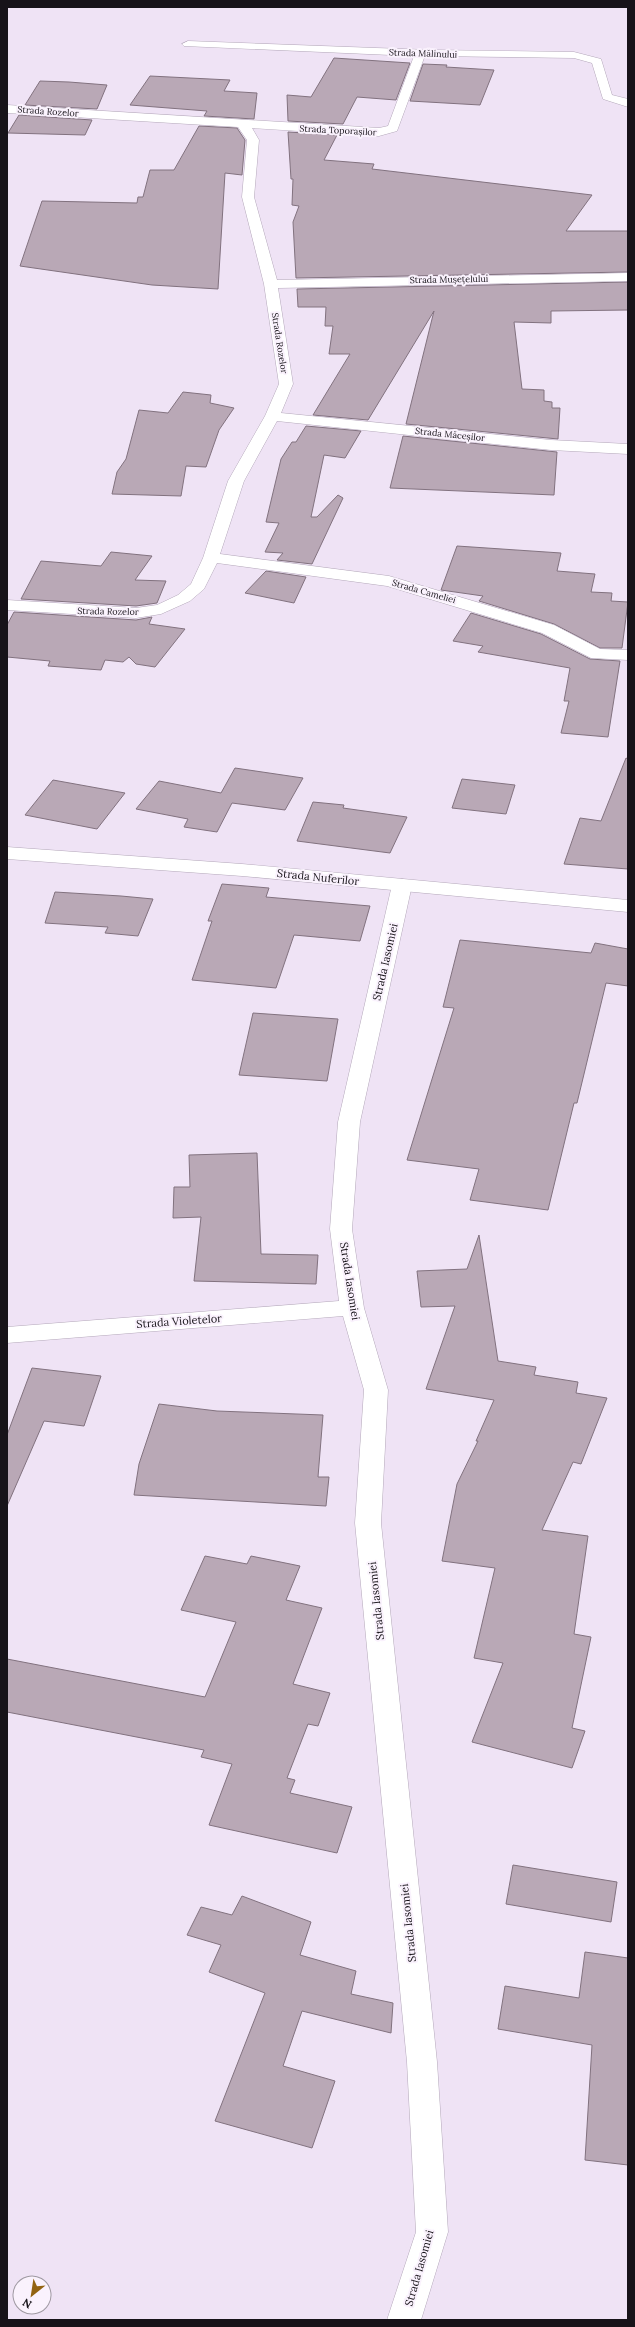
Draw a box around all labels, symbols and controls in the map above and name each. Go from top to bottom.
street label: Strada Mălinului [389,46,458,60]
street label: Strada Rozelor [17,103,79,119]
street label: Strada Toporașilor [299,122,377,139]
street label: Strada Mușețelului [410,273,489,286]
street label: Strada Rozelor [270,312,290,374]
street label: Strada Măceșilor [414,425,486,444]
street label: Strada Cameliei [391,577,458,605]
street label: Strada Rozelor [77,605,139,617]
street label: Strada Nuferilor [276,866,360,888]
street label: Strada Iasomiei [369,922,401,1002]
street label: Strada Iasomiei [337,1241,363,1321]
street label: Strada Violetelor [136,1311,223,1331]
street label: Strada Iasomiei [365,1561,387,1641]
street label: Strada Iasomiei [397,1883,419,1963]
street label: Strada Iasomiei [401,2228,437,2308]
north arrow [12,2275,52,2315]
text: N [19,2295,34,2312]

